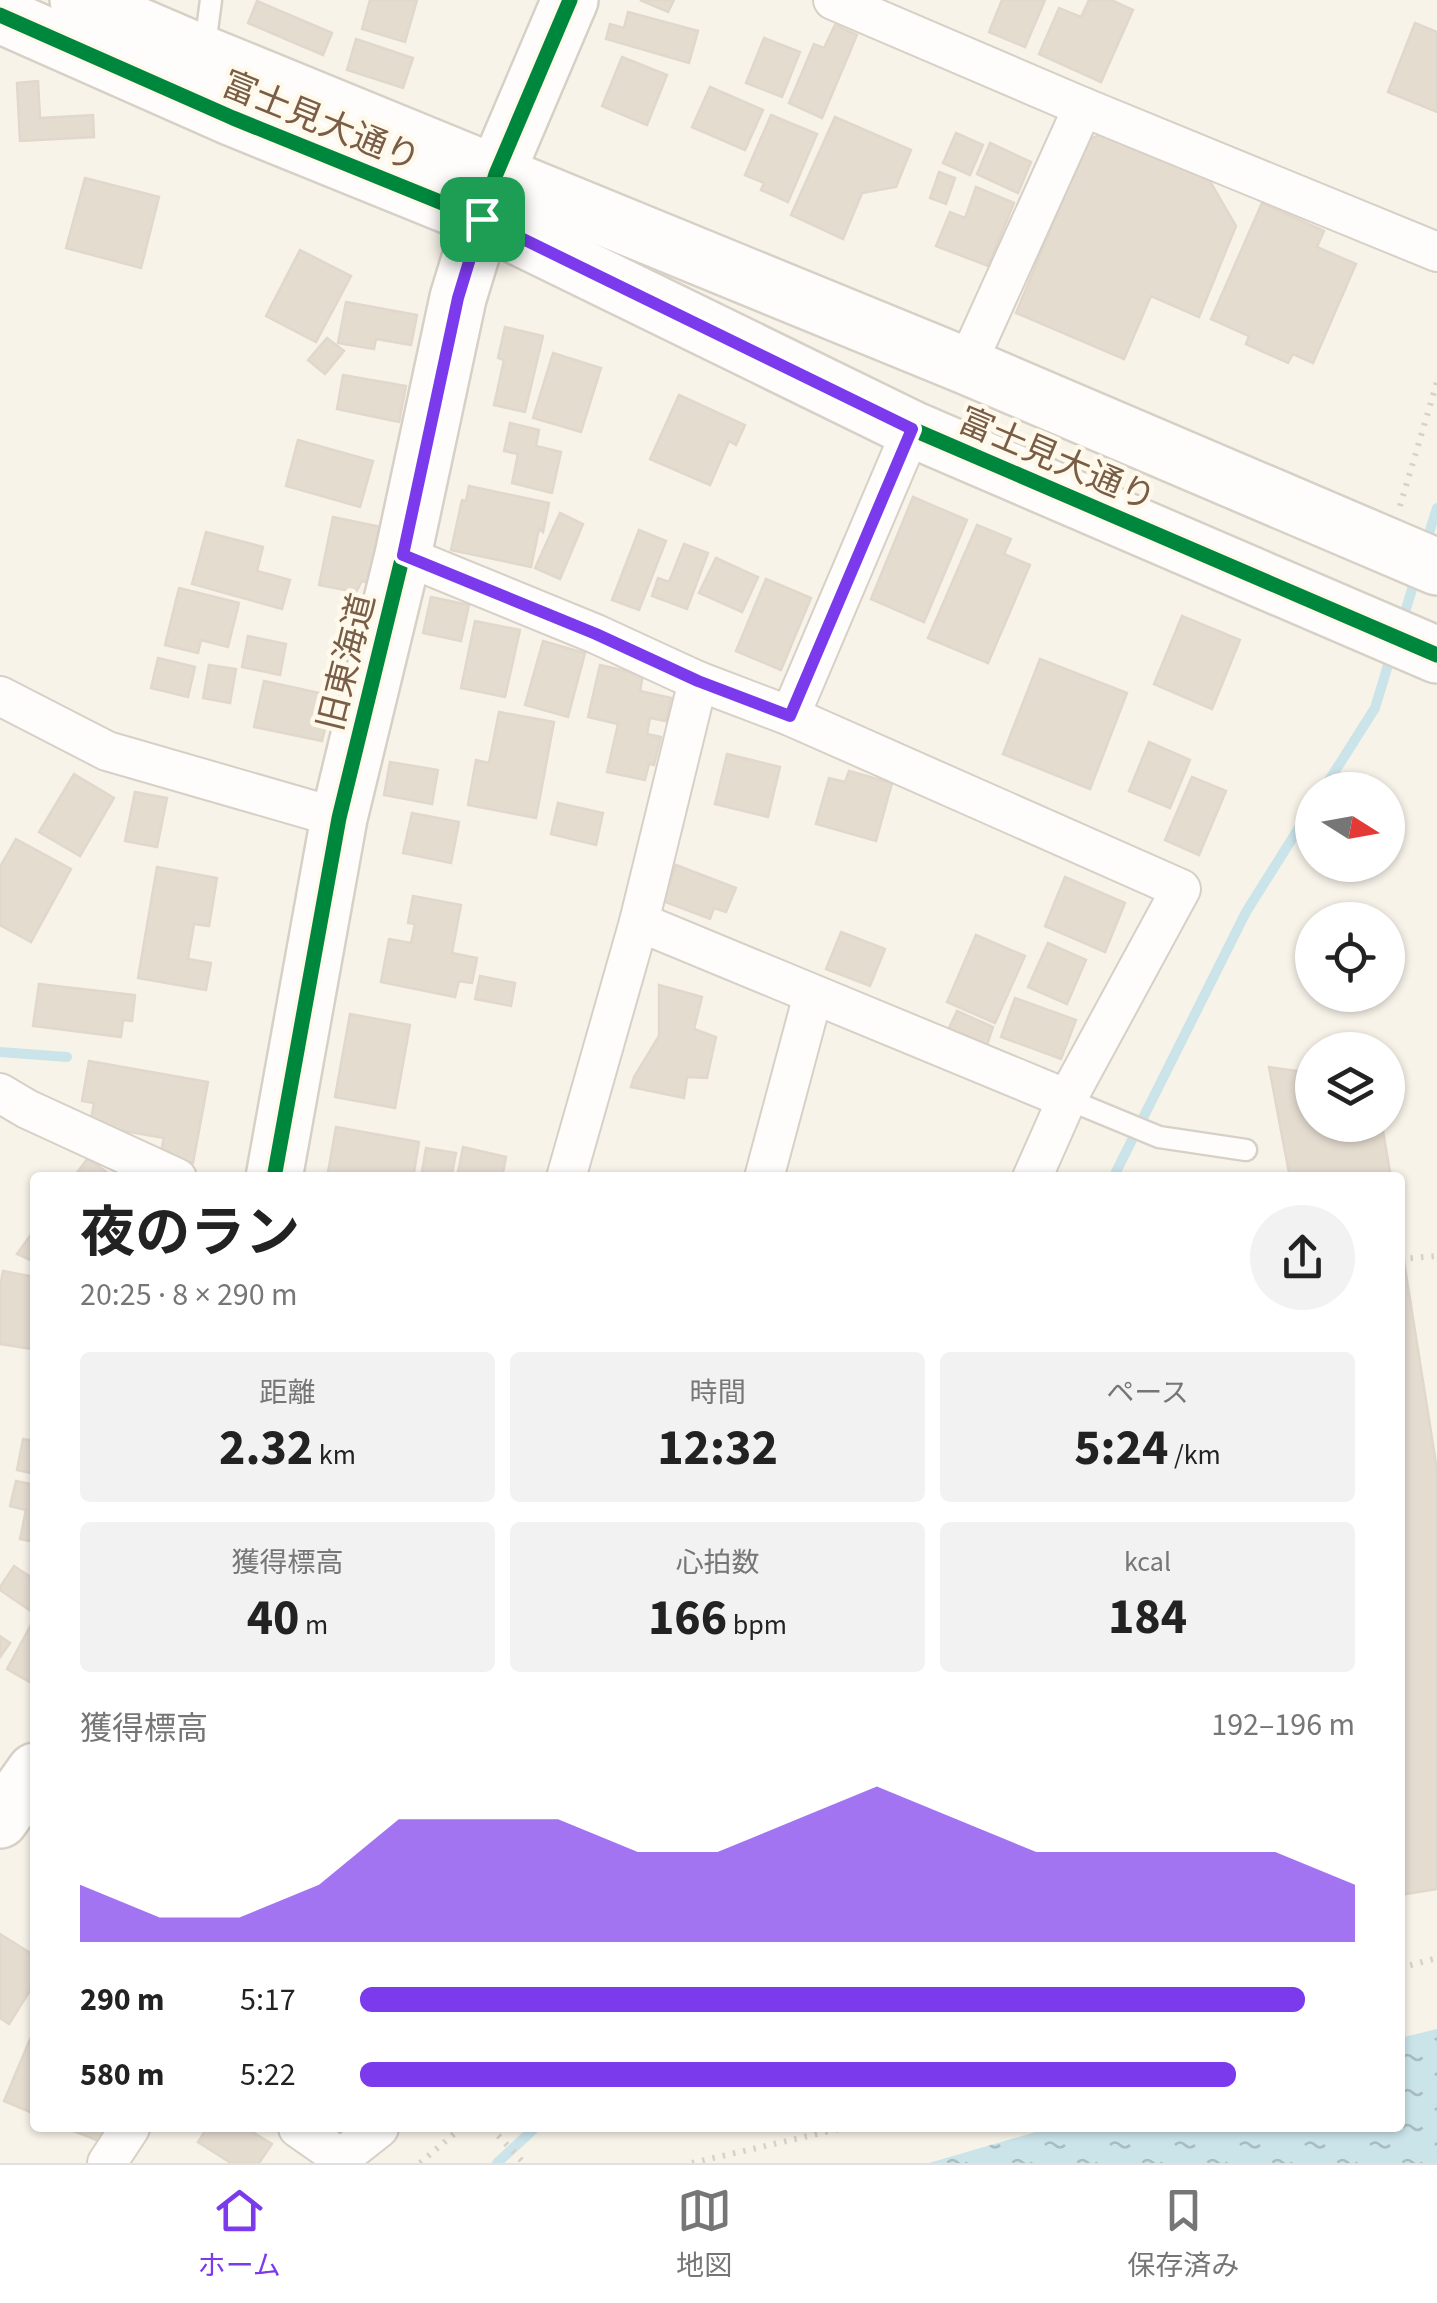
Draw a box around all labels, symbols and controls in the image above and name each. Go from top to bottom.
street label: 富士見大通り [214,59,427,184]
pin [440,177,525,262]
icon: arrive [455,192,510,247]
street label: 富士見大通り [950,396,1163,524]
street label: 旧東海道 [306,588,388,736]
north arrow [1295,772,1405,882]
map controls [1295,772,1405,1142]
button: locate [1295,902,1405,1012]
button: layers [1295,1032,1405,1142]
text: 夜のラン [80,1195,300,1273]
button: share [1250,1205,1355,1310]
text: 20:25 · 8 × 290 m [80,1272,298,1318]
text: 距離 [259,1373,316,1413]
text: 時間 [689,1373,746,1413]
text: ペース [1106,1373,1189,1413]
text: 2.32 [219,1413,313,1484]
text: 12:32 [657,1413,778,1484]
text: 5:24 [1074,1413,1168,1484]
text: km [313,1435,356,1475]
text: /km [1168,1435,1221,1475]
text: kcal [1124,1542,1171,1582]
text: 獲得標高 [231,1543,344,1583]
text: 心拍数 [675,1543,760,1583]
text: 184 [1108,1582,1187,1653]
text: 40 [247,1583,300,1654]
text: 166 [648,1583,727,1654]
text: m [300,1605,328,1645]
text: bpm [727,1605,787,1645]
text: 192–196 m [1211,1702,1355,1748]
text: 獲得標高 [80,1706,208,1752]
text: 290 m [80,1977,165,2023]
text: 5:17 [240,1977,296,2023]
text: 580 m [80,2052,165,2098]
text: 5:22 [240,2052,296,2098]
tab: ホーム [198,2183,281,2286]
tab: 地図 [676,2183,732,2286]
tab: 保存済み [1127,2183,1239,2286]

